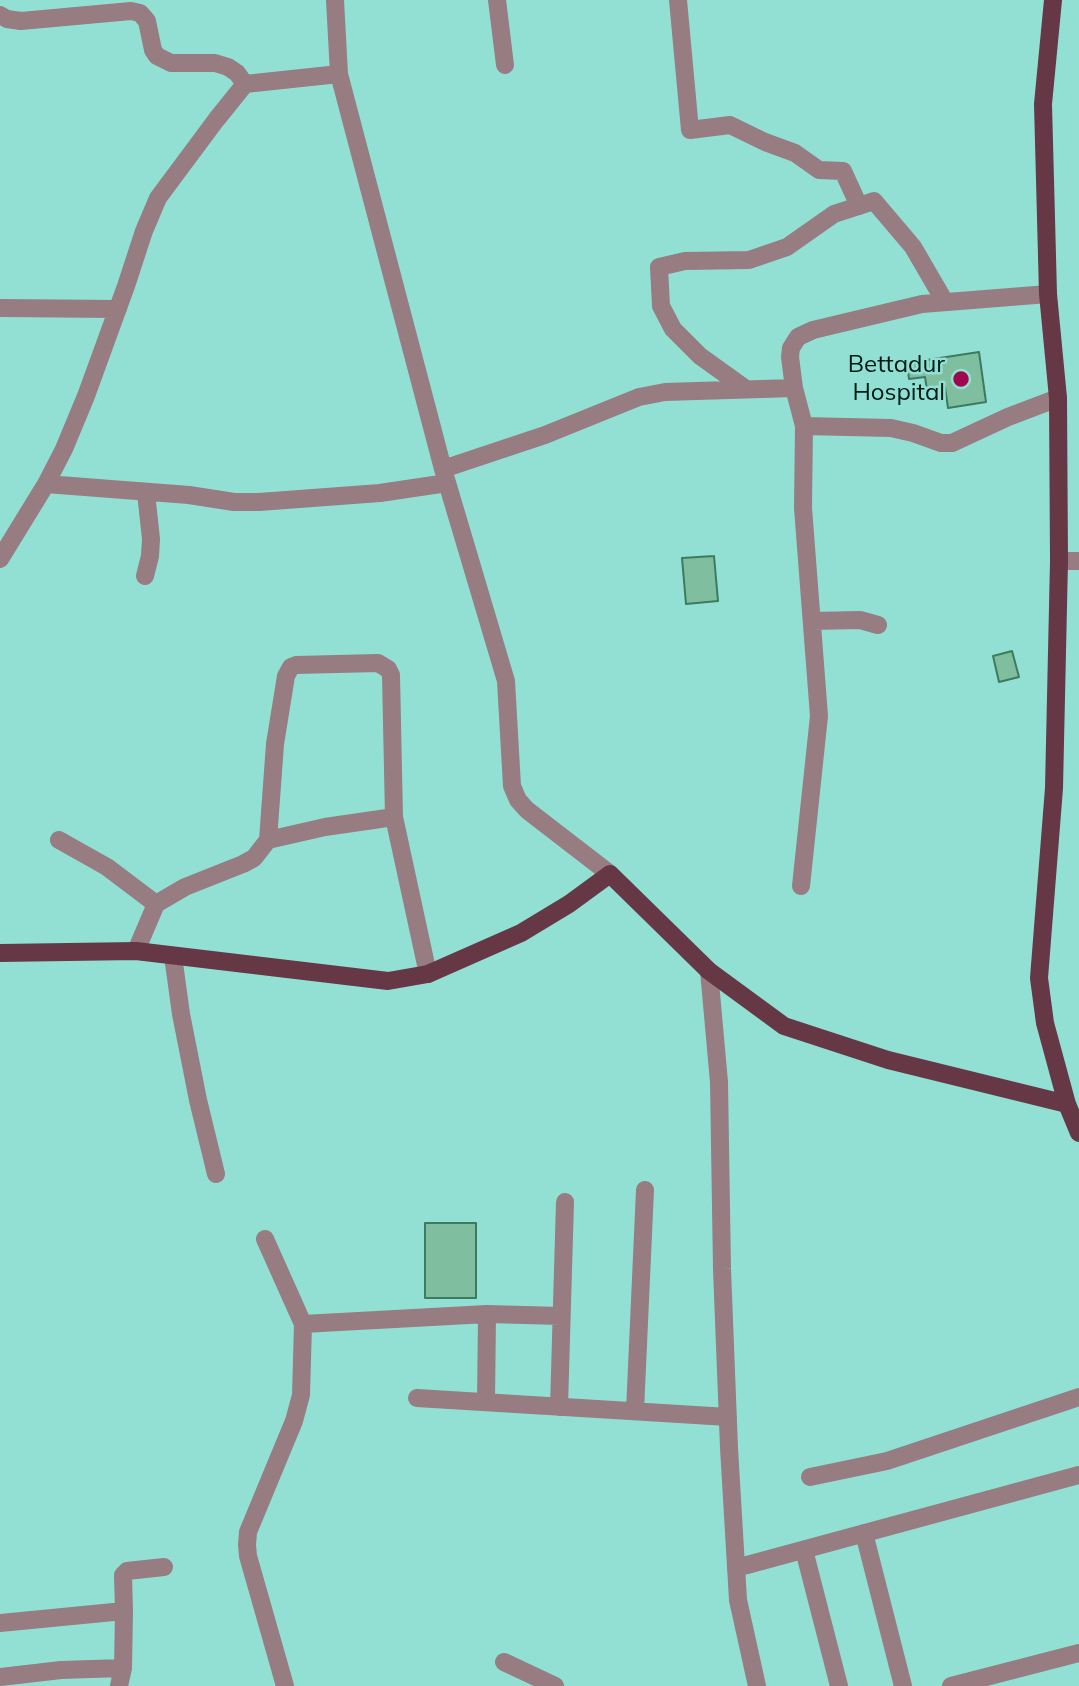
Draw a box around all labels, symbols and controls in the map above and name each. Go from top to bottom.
place label: Bettadur Hospital [848,351,945,407]
marker: Bettadur Hospital [951,369,971,389]

